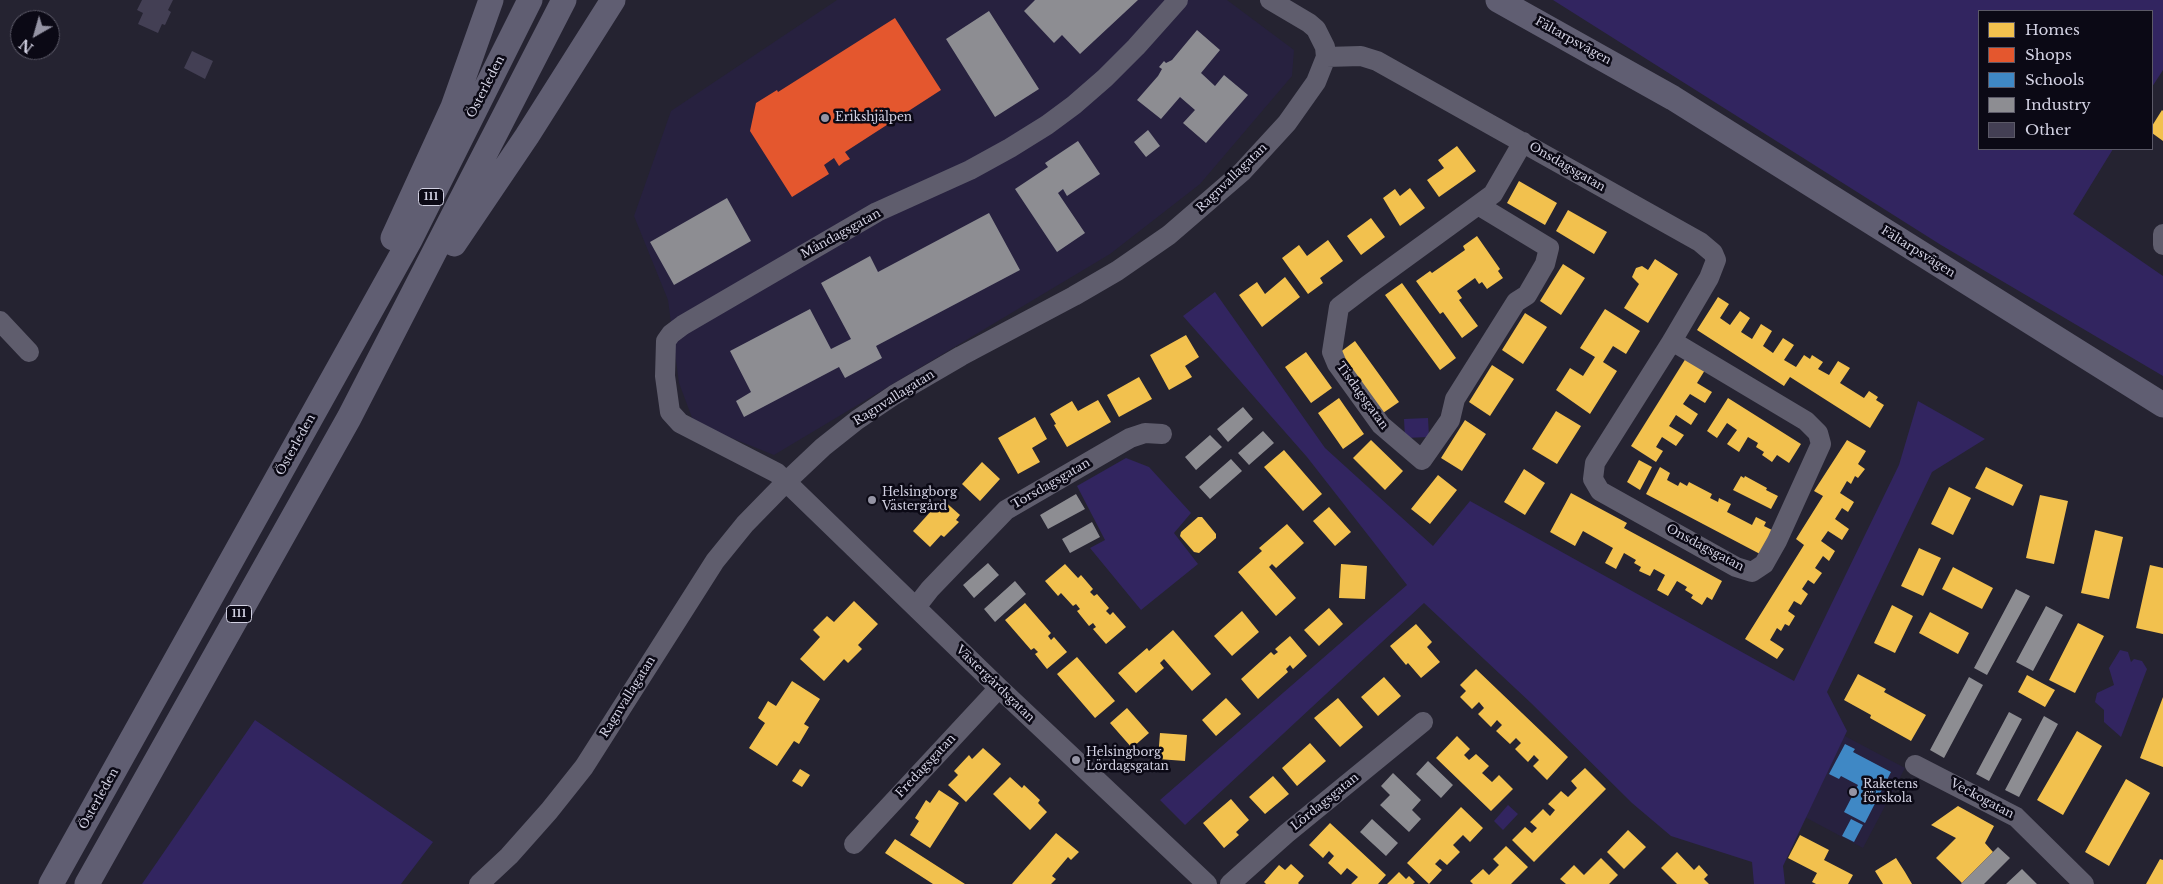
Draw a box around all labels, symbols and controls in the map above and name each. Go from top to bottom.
north arrow [10,10,60,60]
legend [1978,10,2153,150]
street label: Fältarpsvägen [1532,14,1614,68]
text: Homes [2025,20,2080,39]
text: N [16,35,37,57]
text: Shops [2025,45,2072,64]
street label: Österleden [464,53,508,121]
text: Schools [2025,70,2084,89]
text: Industry [2025,95,2091,114]
place label: Erikshjälpen [835,111,912,125]
marker: Erikshjälpen [819,112,831,124]
text: Other [2025,120,2071,139]
street label: Onsdagsgatan [1526,139,1608,195]
street label: Ragnvallagatan [1194,141,1270,215]
road number: 111 [418,188,444,206]
street label: Måndagsgatan [799,206,883,262]
street label: Fältarpsvägen [1878,223,1958,281]
street label: Tisdagsgatan [1333,360,1391,432]
street label: Ragnvallagatan [851,367,937,429]
street label: Österleden [273,412,319,478]
street label: Torsdagsgatan [1009,456,1093,512]
place label: Helsingborg Västergård [882,486,957,514]
marker: Helsingborg Västergård [866,494,878,506]
street label: Onsdagsgatan [1664,522,1746,574]
road number: 111 [226,606,252,622]
street label: Västergårdsgatan [953,643,1037,725]
street label: Ragnvallagatan [597,654,659,740]
street label: Fredagsgatan [893,731,959,801]
place label: Helsingborg Lördagsgatan [1086,746,1169,774]
marker: Helsingborg Lördagsgatan [1070,754,1082,766]
street label: Österleden [76,766,122,832]
street label: Lördagsgatan [1288,770,1362,834]
street label: Veckogatan [1948,776,2016,822]
place label: Raketens förskola [1863,778,1918,806]
marker: Raketens förskola [1847,786,1859,798]

